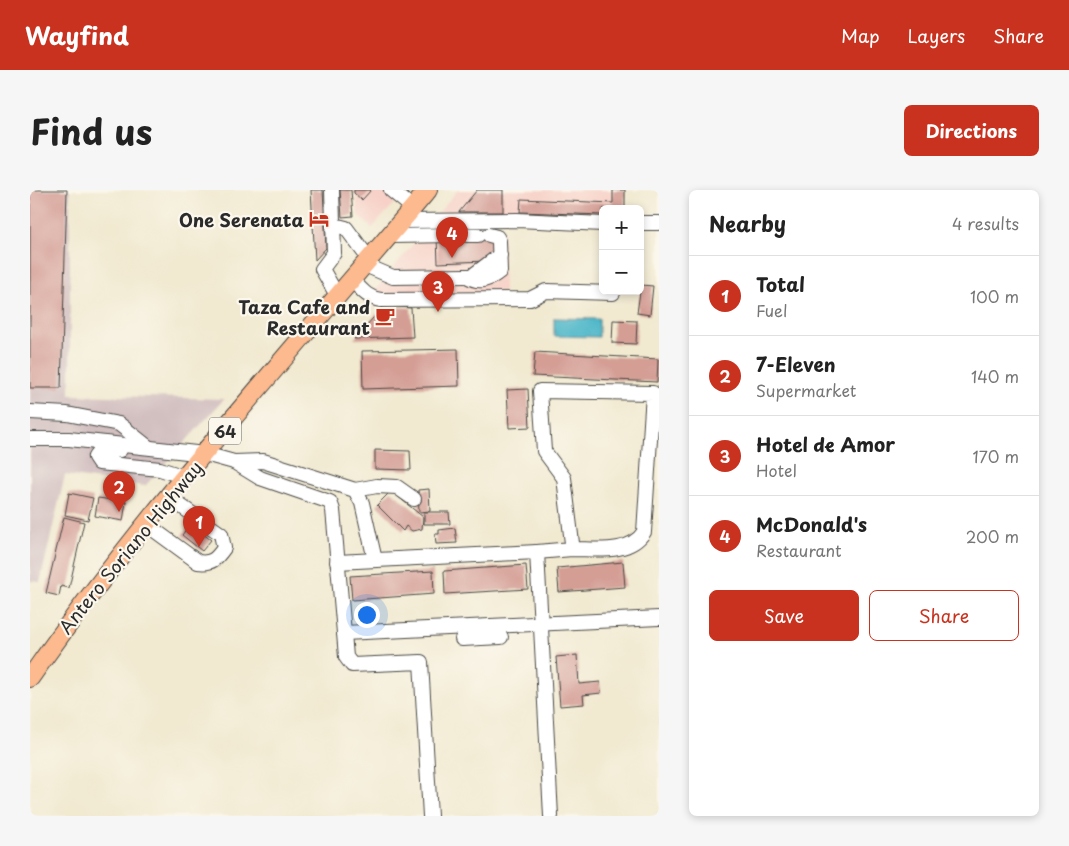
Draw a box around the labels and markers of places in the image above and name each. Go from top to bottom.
place label: One Serenata [179,206,304,233]
hotel icon: One Serenata [308,208,330,230]
pin: 4 [436,217,468,258]
pin: 3 [422,271,454,312]
place label: Taza Cafe and Restaurant [238,293,370,341]
cafe icon: Taza Cafe and Restaurant [374,305,396,327]
pin: 2 [103,471,135,512]
pin: 1 [183,506,215,547]

